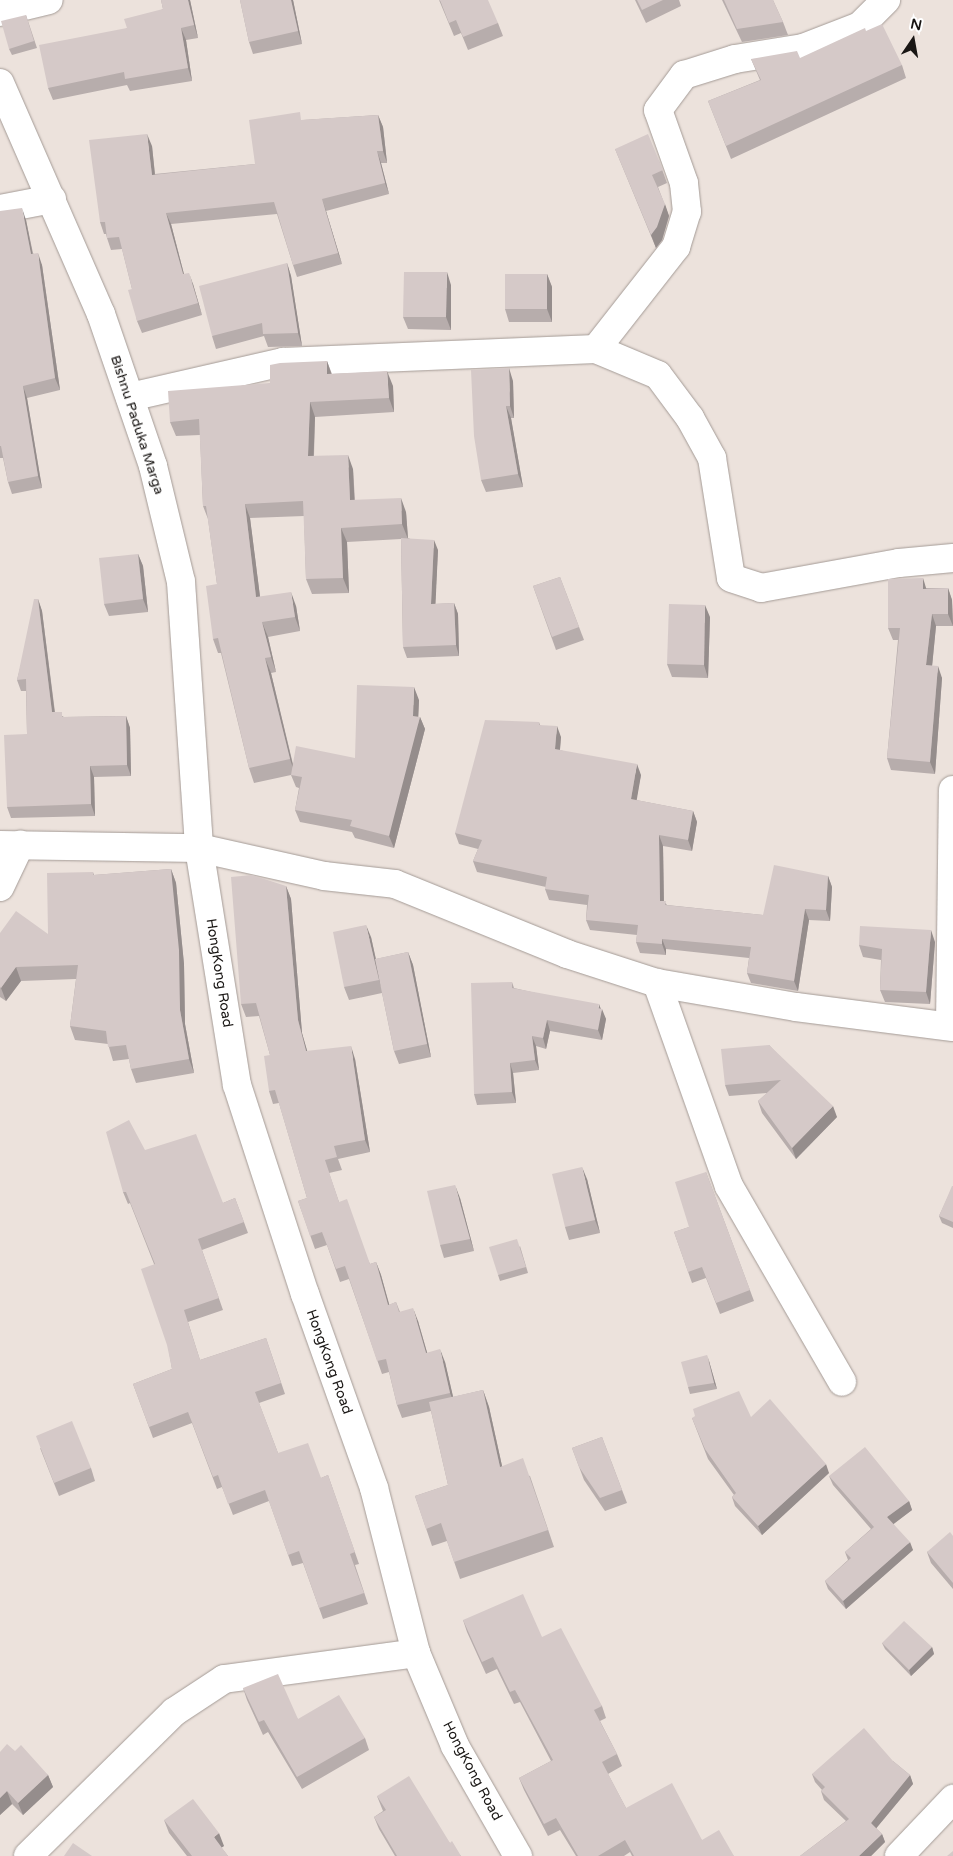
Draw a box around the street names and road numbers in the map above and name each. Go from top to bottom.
street label: Bishnu Paduka Marga [107,353,167,497]
street label: HongKong Road [202,917,236,1029]
street label: HongKong Road [302,1307,356,1417]
street label: HongKong Road [439,1718,505,1824]

